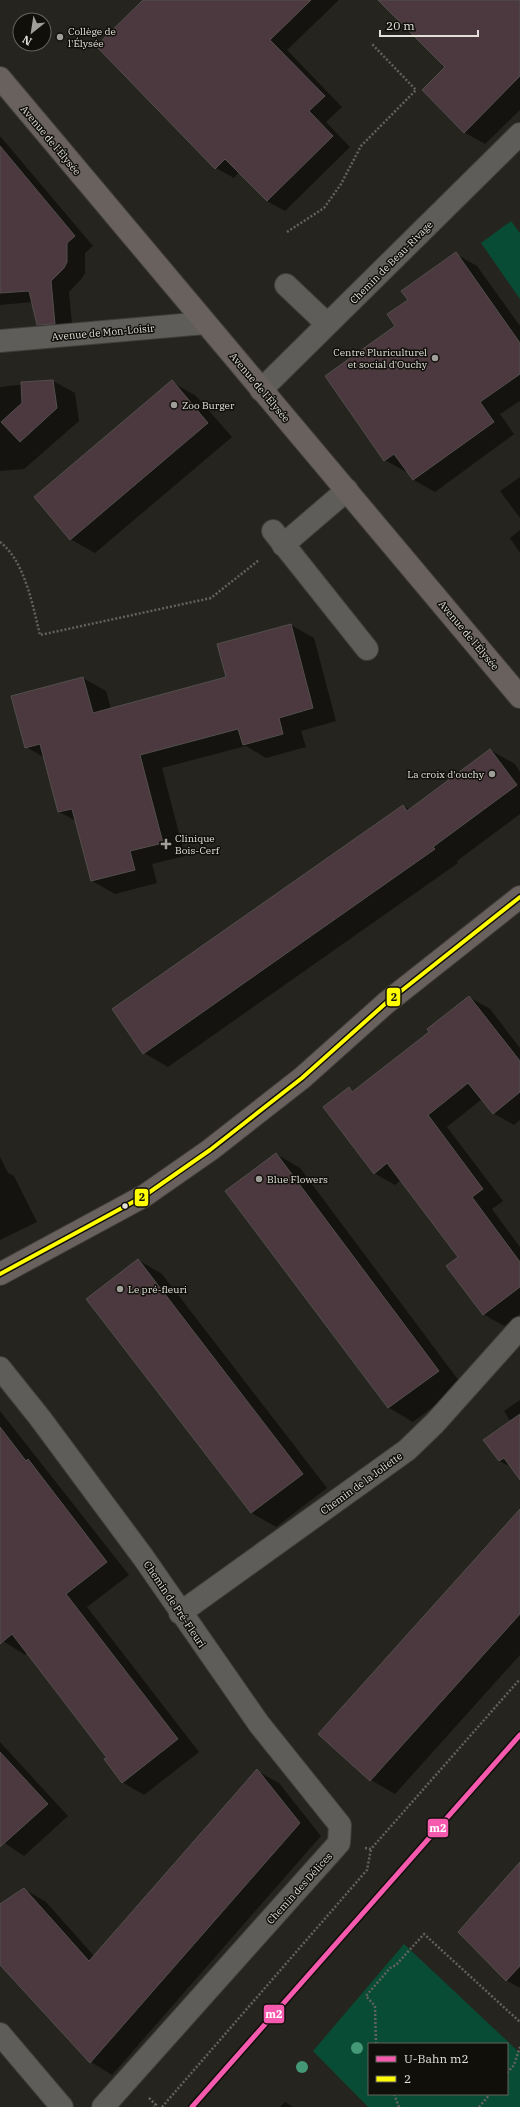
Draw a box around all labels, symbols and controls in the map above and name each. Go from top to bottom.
north arrow [12,12,52,52]
scale bar [380,12,478,38]
text: 20 m [386,18,415,33]
place label: Collège de l'Élysée [68,25,116,50]
text: N [19,32,34,49]
marker: Collège de l'Élysée [55,32,65,42]
street label: Avenue de l'Élysée [18,103,84,178]
street label: Chemin de Beau-Rivage [347,218,436,307]
street label: Avenue de Mon-Loisir [51,321,156,343]
place label: Centre Pluriculturel et social d'Ouchy [333,346,428,371]
street label: Avenue de l'Élysée [227,350,293,425]
marker: Centre Pluriculturel et social d'Ouchy [430,353,440,363]
place label: Zoo Burger [182,399,235,412]
marker: Zoo Burger [169,400,179,410]
street label: Avenue de l'Élysée [436,598,502,673]
place label: La croix d'ouchy [407,768,485,781]
marker: La croix d'ouchy [487,769,497,779]
place label: Clinique Bois-Cerf [175,832,220,857]
marker: Clinique Bois-Cerf [160,838,172,850]
line badge: 2 [386,987,401,1007]
text: 2 [391,990,397,1004]
place label: Blue Flowers [267,1173,328,1186]
marker: Blue Flowers [254,1174,264,1184]
line badge: 2 [134,1188,149,1207]
text: 2 [139,1190,145,1204]
unlabelled marker [120,1201,130,1211]
place label: Le pré-fleuri [128,1283,187,1296]
marker: Le pré-fleuri [115,1284,125,1294]
street label: Chemin de la Joliette [318,1449,405,1517]
street label: Chemin de Pré-Fleuri [141,1559,208,1650]
line badge: m2 [427,1818,449,1838]
text: m2 [429,1821,447,1835]
street label: Chemin des Délices [264,1850,335,1927]
line badge: m2 [263,2004,285,2024]
text: m2 [265,2007,283,2021]
legend [368,2043,508,2095]
text: U-Bahn m2 [404,2051,469,2066]
text: 2 [404,2071,411,2086]

